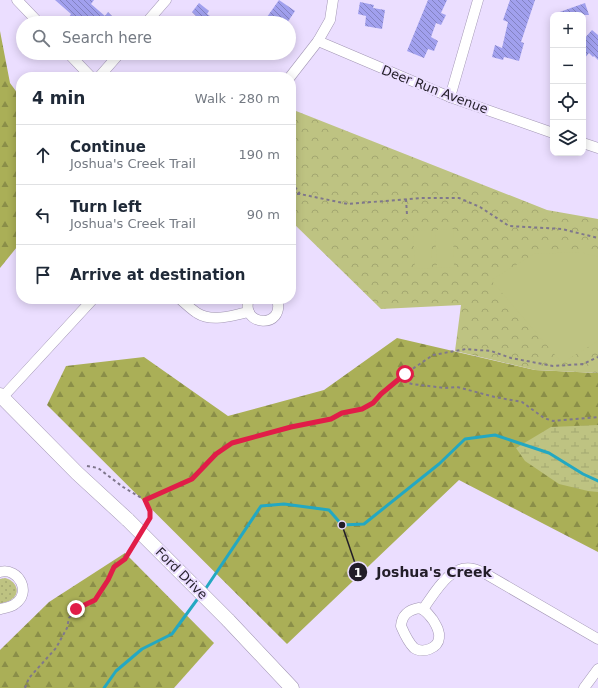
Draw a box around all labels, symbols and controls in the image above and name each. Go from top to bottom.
map controls [550,12,586,156]
button: + [550,12,586,48]
search box [16,16,296,60]
icon: search [30,27,52,49]
text: Search here [62,29,152,47]
button: − [550,48,586,84]
street label: Deer Run Avenue [379,62,490,117]
button: locate [550,84,586,120]
text: 4 min [32,88,85,108]
text: Walk · 280 m [195,91,280,106]
button: layers [550,120,586,156]
text: Continue [70,138,146,156]
icon: ahead [32,144,54,166]
text: 190 m [238,147,280,162]
text: Joshua's Creek Trail [70,156,196,171]
text: Turn left [70,198,142,216]
icon: left [32,204,54,226]
text: 90 m [247,207,280,222]
text: Joshua's Creek Trail [70,216,196,231]
icon: arrive [32,264,54,286]
text: Arrive at destination [70,266,245,284]
route start [396,365,414,383]
street label: Ford Drive [153,544,211,602]
callout: Joshua's Creek [348,559,499,585]
text: Joshua's Creek [375,564,492,580]
text: 1 [354,566,362,580]
route end [67,600,85,618]

